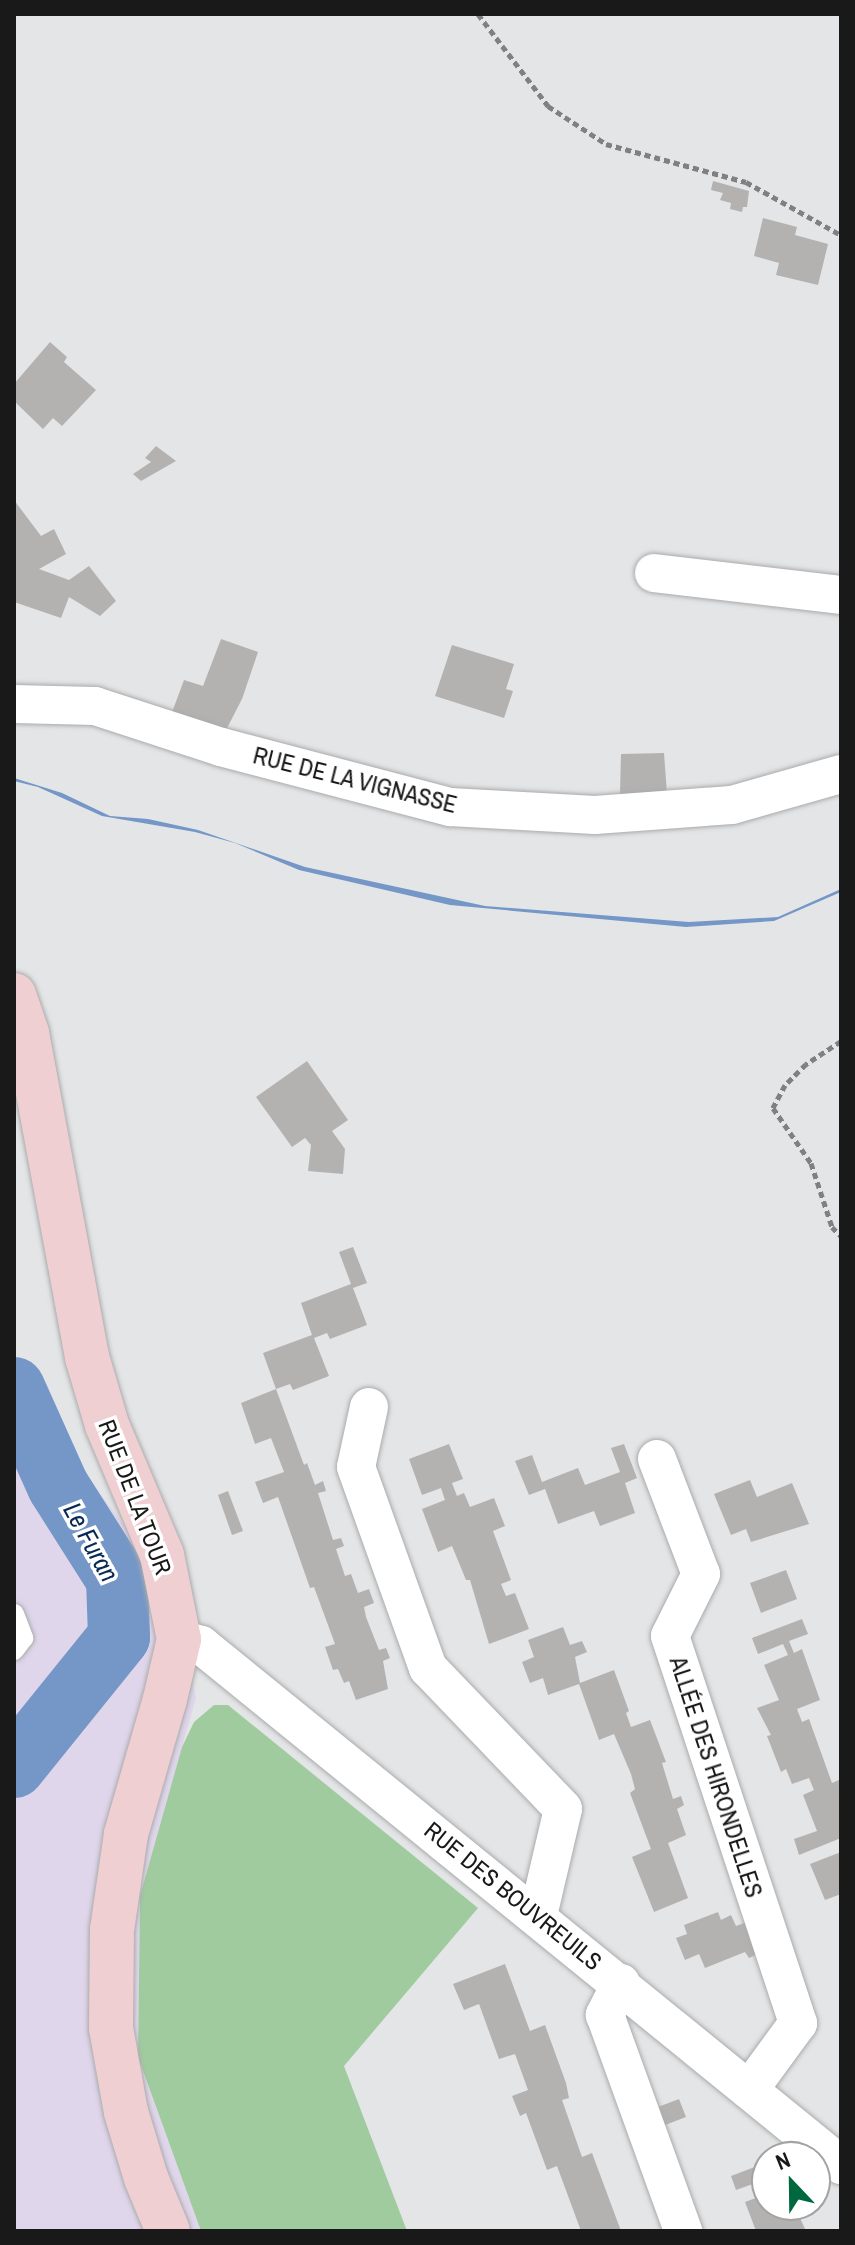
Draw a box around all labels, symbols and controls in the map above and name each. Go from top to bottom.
street label: RUE DE LA VIGNASSE [250,741,460,819]
street label: RUE DE LA TOUR [92,1415,178,1579]
water label: Le Furan [57,1497,125,1587]
street label: ALLÉE DES HIRONDELLES [663,1653,769,1901]
street label: RUE DES BOUVREUILS [419,1816,607,1976]
north arrow [751,2141,831,2221]
text: N [771,2144,794,2177]

